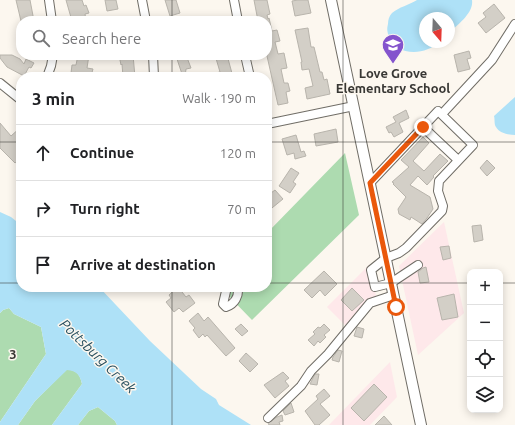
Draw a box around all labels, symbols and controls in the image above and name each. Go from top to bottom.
north arrow [419,12,455,48]
search box [16,16,272,60]
icon: search [30,27,52,49]
text: Search here [62,30,141,47]
school or university icon: Love Grove Elementary School [380,32,406,65]
place label: Love Grove Elementary School [336,66,450,95]
text: 3 min [32,89,75,108]
text: Walk · 190 m [182,91,256,105]
route end [414,118,432,136]
icon: ahead [32,142,54,164]
text: Continue [70,144,134,161]
text: 120 m [220,146,256,160]
icon: right [32,198,54,220]
text: Turn right [70,200,140,217]
text: 70 m [227,202,256,216]
icon: arrive [32,254,54,276]
text: Arrive at destination [70,256,216,273]
map controls [467,269,503,413]
button: + [467,269,503,305]
route start [387,298,405,316]
button: − [467,305,503,341]
water label: Pottsburg Creek [57,316,140,397]
button: locate [467,341,503,377]
text: 3 [9,347,17,361]
button: layers [467,377,503,413]

